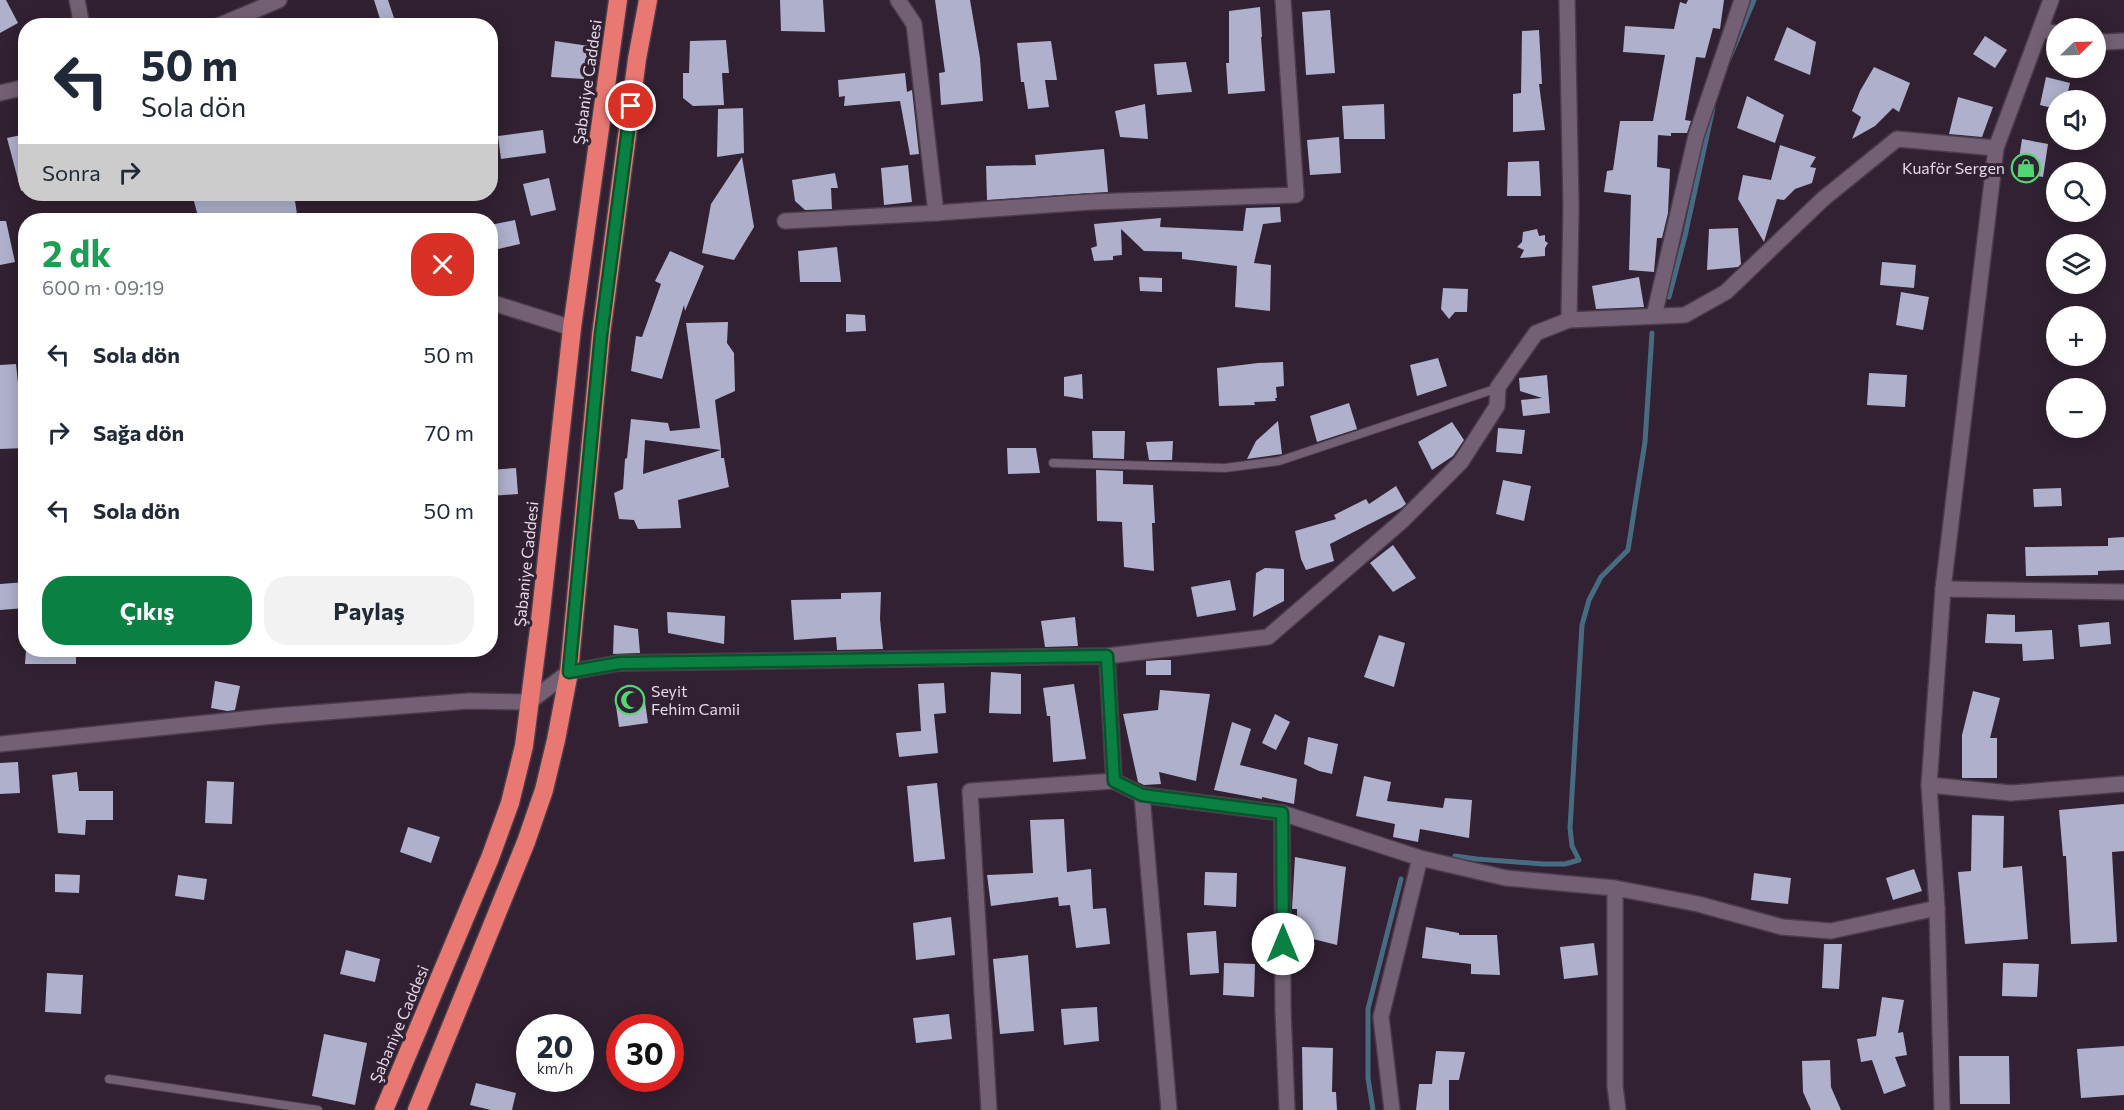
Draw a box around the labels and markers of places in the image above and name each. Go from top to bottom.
pin [605,80,656,131]
shop icon: Kuaför Sergen [2010,152,2042,184]
place label: Kuaför Sergen [1902,158,2005,177]
place label: Seyit Fehim Camii [651,681,740,718]
mosque icon: Seyit Fehim Camii [614,684,646,716]

